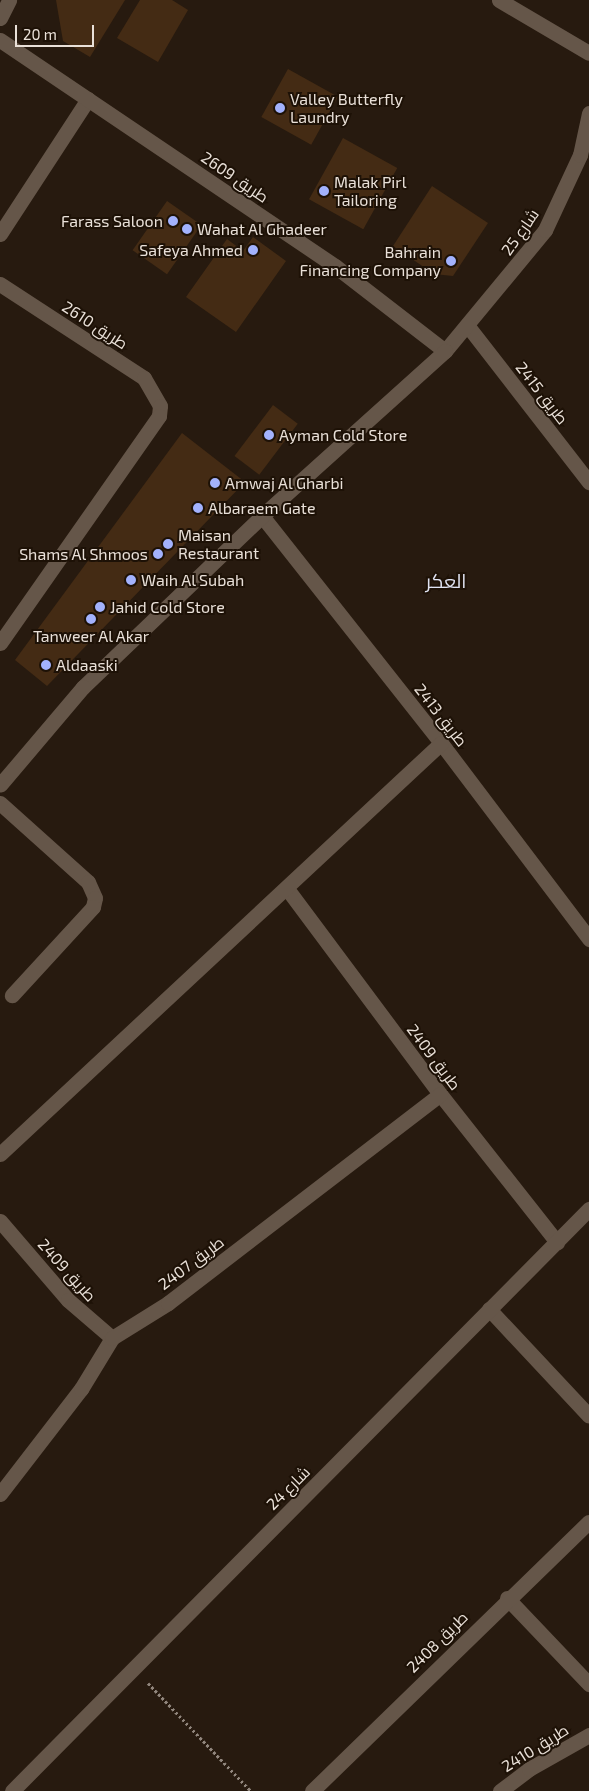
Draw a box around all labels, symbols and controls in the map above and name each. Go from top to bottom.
scale bar [18,15,96,47]
text: 20 m [23,25,57,43]
place label: Valley Butterfly Laundry [290,89,403,127]
marker: Valley Butterfly Laundry [274,102,286,114]
street label: طريق 2609 [198,147,272,207]
place label: Malak Pirl Tailoring [334,172,407,210]
marker: Malak Pirl Tailoring [318,185,330,197]
street label: شارع 25 [497,205,543,259]
place label: Farass Saloon [61,211,163,231]
marker: Farass Saloon [167,215,179,227]
place label: Wahat Al Ghadeer [197,219,328,239]
marker: Wahat Al Ghadeer [181,223,193,235]
place label: Safeya Ahmed [139,240,243,260]
place label: Bahrain Financing Company [299,242,441,280]
marker: Safeya Ahmed [247,244,259,256]
marker: Bahrain Financing Company [445,255,457,267]
street label: طريق 2610 [59,297,131,353]
street label: طريق 2415 [512,358,572,428]
place label: Ayman Cold Store [279,425,407,445]
marker: Ayman Cold Store [263,429,275,441]
place label: Amwaj Al Gharbi [225,473,344,493]
marker: Amwaj Al Gharbi [209,477,221,489]
place label: Albaraem Gate [208,498,316,518]
marker: Albaraem Gate [192,502,204,514]
place label: Maisan Restaurant [178,525,259,563]
marker: Maisan Restaurant [162,538,174,550]
place label: Shams Al Shmoos [18,544,148,564]
marker: Shams Al Shmoos [152,548,164,560]
place label: Waih Al Subah [141,570,245,590]
district label: العكر [426,570,466,592]
marker: Waih Al Subah [125,574,137,586]
place label: Jahid Cold Store [110,597,225,617]
marker: Jahid Cold Store [94,601,106,613]
marker: Tanweer Al Akar [85,613,97,625]
place label: Tanweer Al Akar [32,626,150,646]
place label: Aldaaski [56,655,118,675]
marker: Aldaaski [40,659,52,671]
street label: طريق 2413 [411,680,471,750]
street label: طريق 2409 [403,1020,465,1094]
street label: طريق 2407 [155,1232,227,1294]
street label: طريق 2409 [34,1235,100,1305]
street label: شارع 24 [262,1462,314,1514]
street label: طريق 2408 [403,1608,471,1676]
street label: طريق 2410 [498,1720,572,1776]

